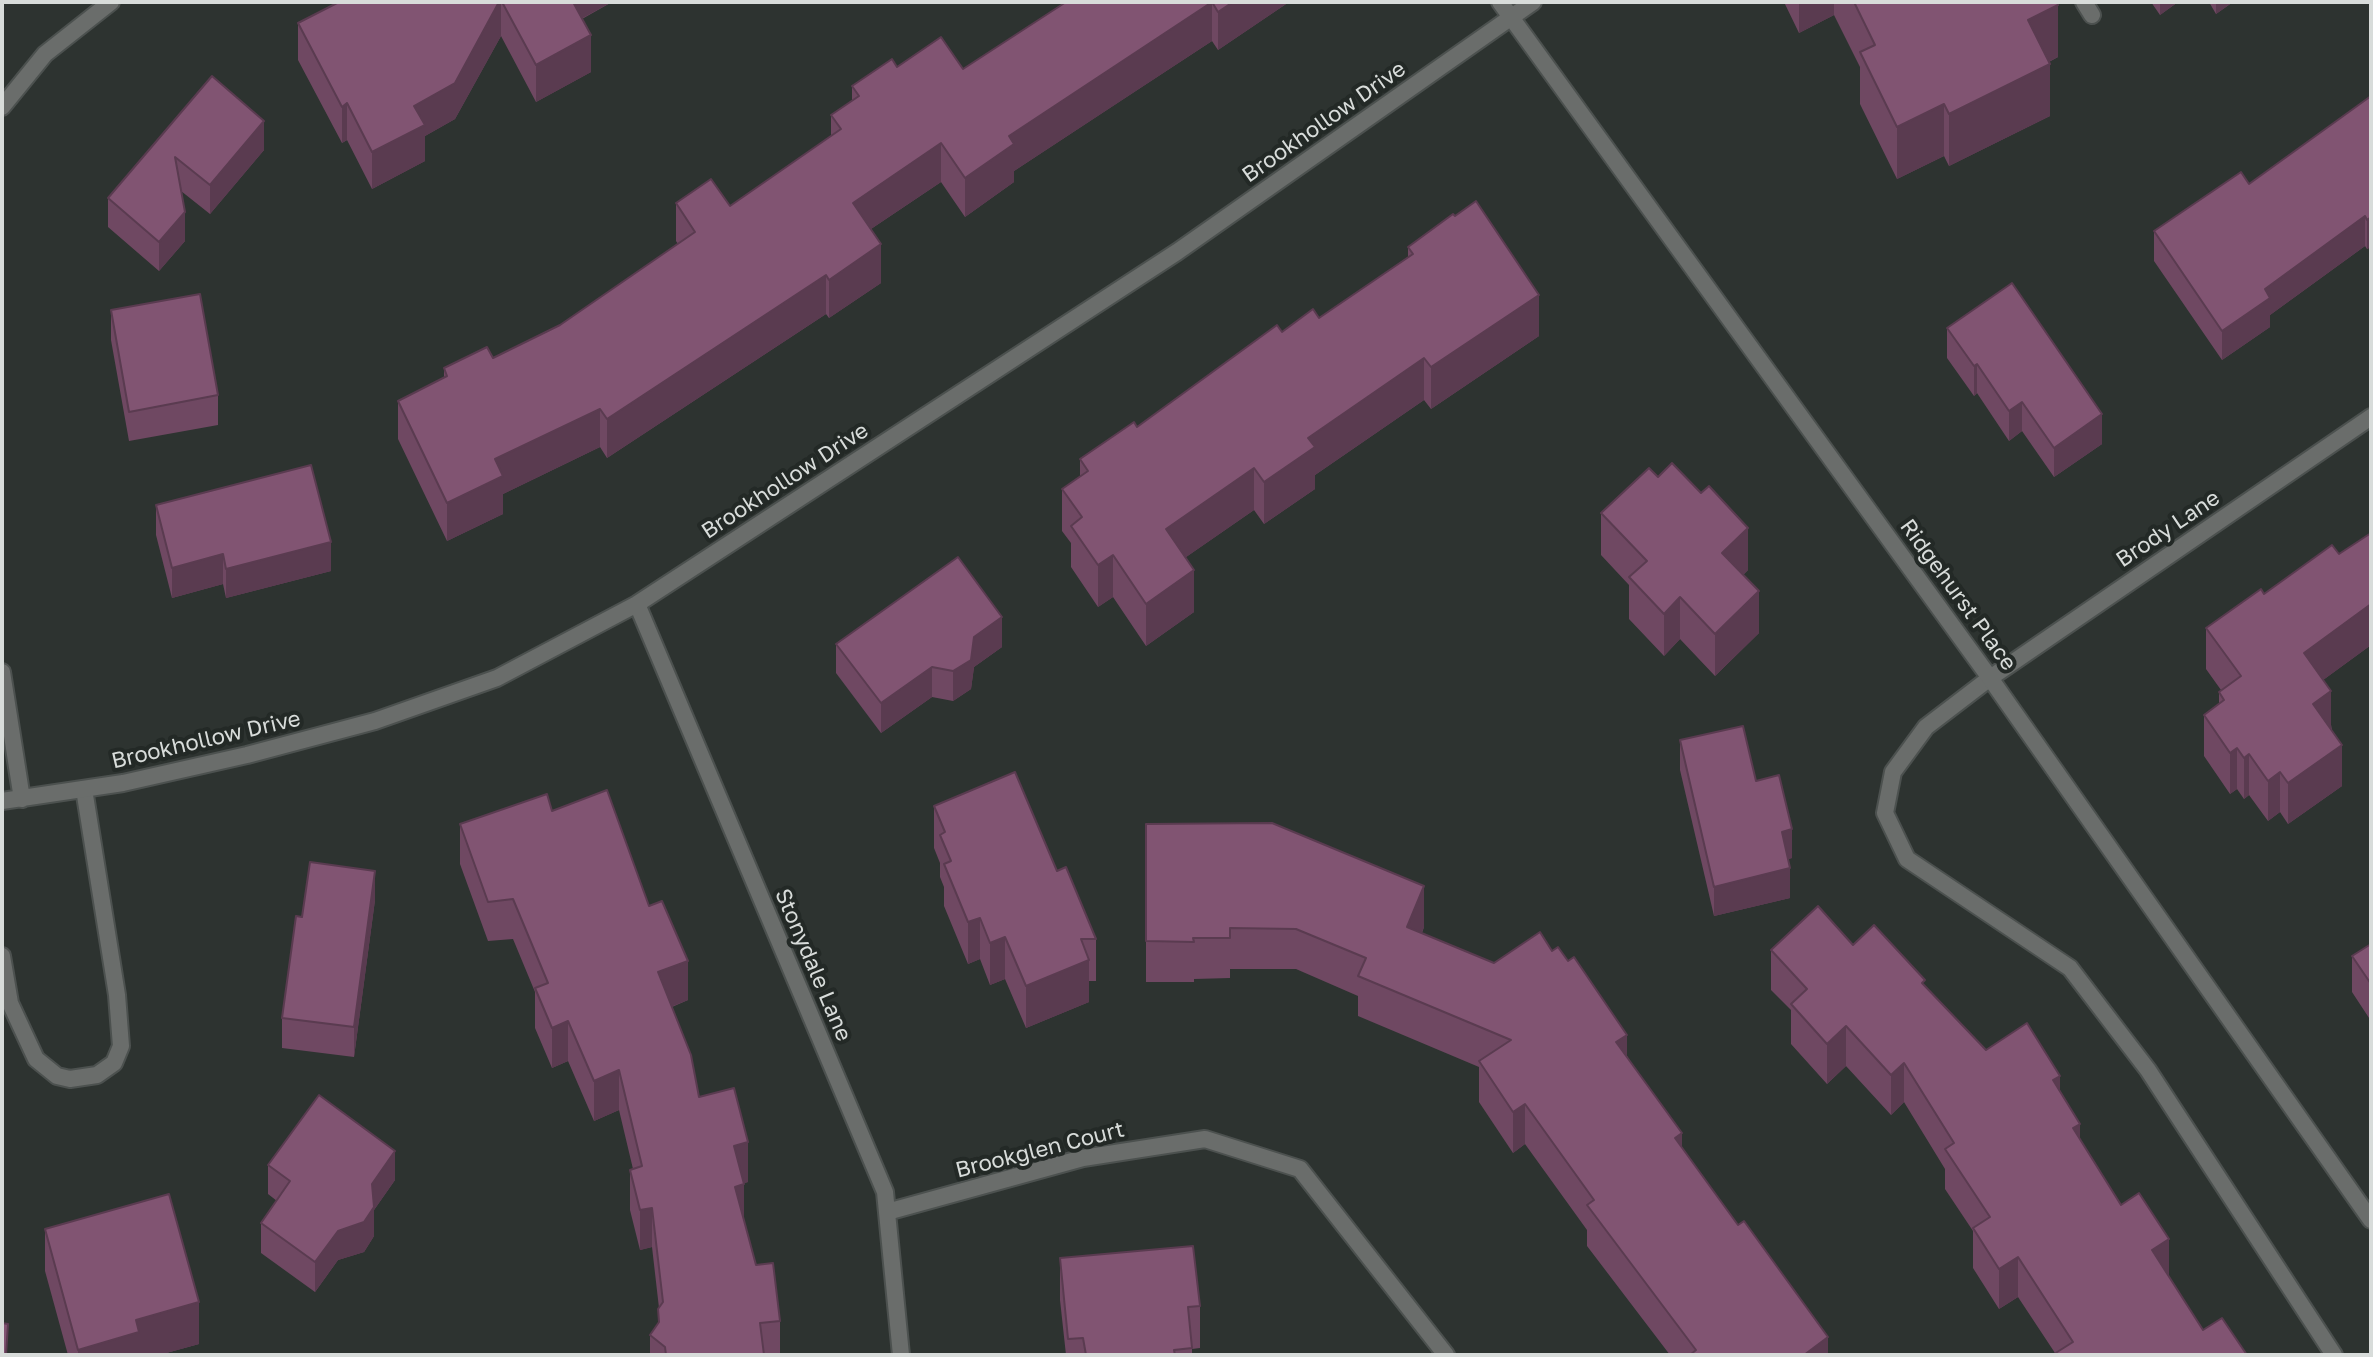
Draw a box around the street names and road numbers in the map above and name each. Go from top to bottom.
street label: Brookhollow Drive [1237,56,1411,188]
street label: Brookhollow Drive [697,417,873,545]
street label: Brody Lane [2111,485,2225,573]
street label: Ridgehurst Place [1894,514,2022,676]
street label: Brookhollow Drive [109,705,303,775]
street label: Stonydale Lane [769,885,857,1045]
street label: Brookglen Court [953,1116,1127,1184]

